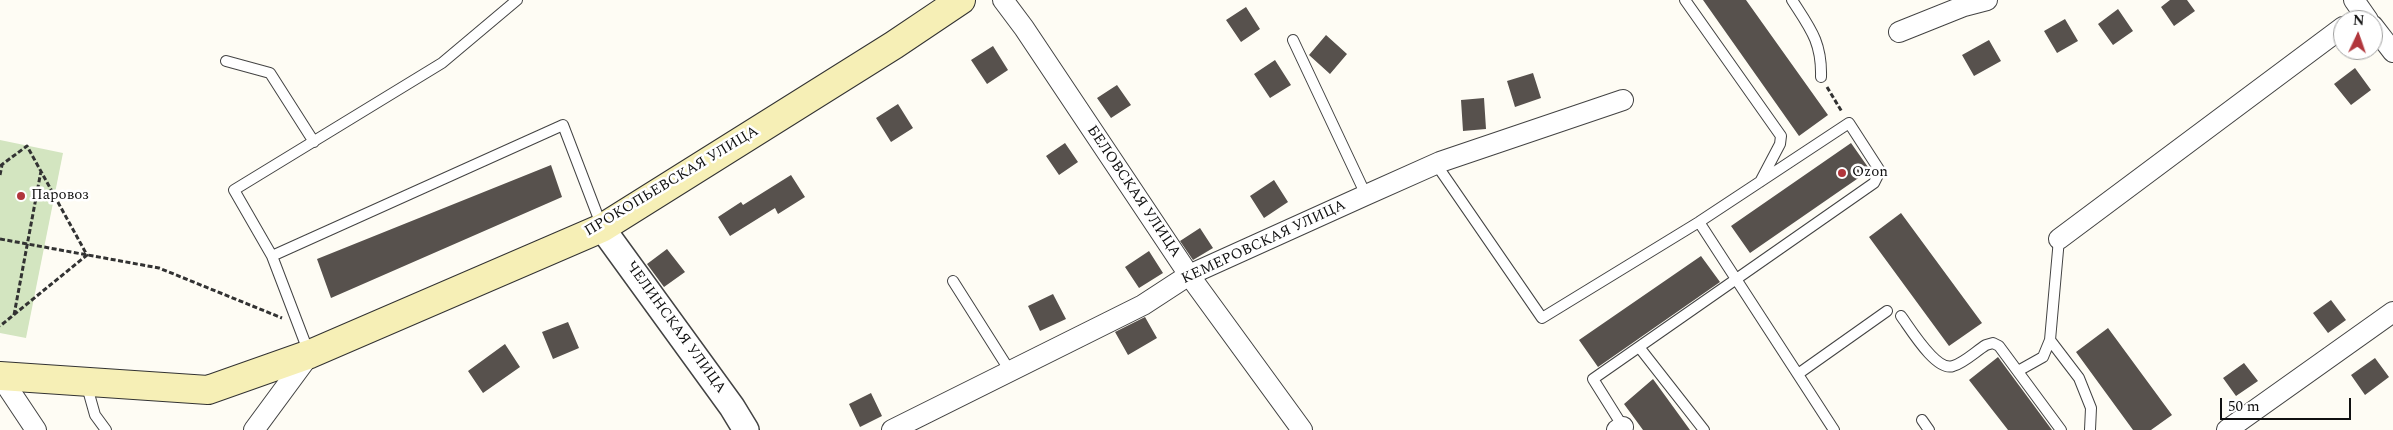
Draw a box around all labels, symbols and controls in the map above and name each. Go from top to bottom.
north arrow [2333,10,2383,60]
text: N [2352,10,2365,31]
street label: ПРОКОПЬЕВСКАЯ УЛИЦА [582,123,762,241]
street label: БЕЛОВСКАЯ УЛИЦА [1082,123,1184,261]
place label: Ozon [1852,164,1888,182]
marker: Ozon [1836,167,1848,179]
place label: Паровоз [31,187,89,205]
marker: Паровоз [15,190,27,202]
street label: КЕМЕРОВСКАЯ УЛИЦА [1179,197,1349,289]
street label: ЧЕЛИНСКАЯ УЛИЦА [621,258,729,398]
scale bar [2223,388,2354,420]
text: 50 m [2228,395,2260,418]

